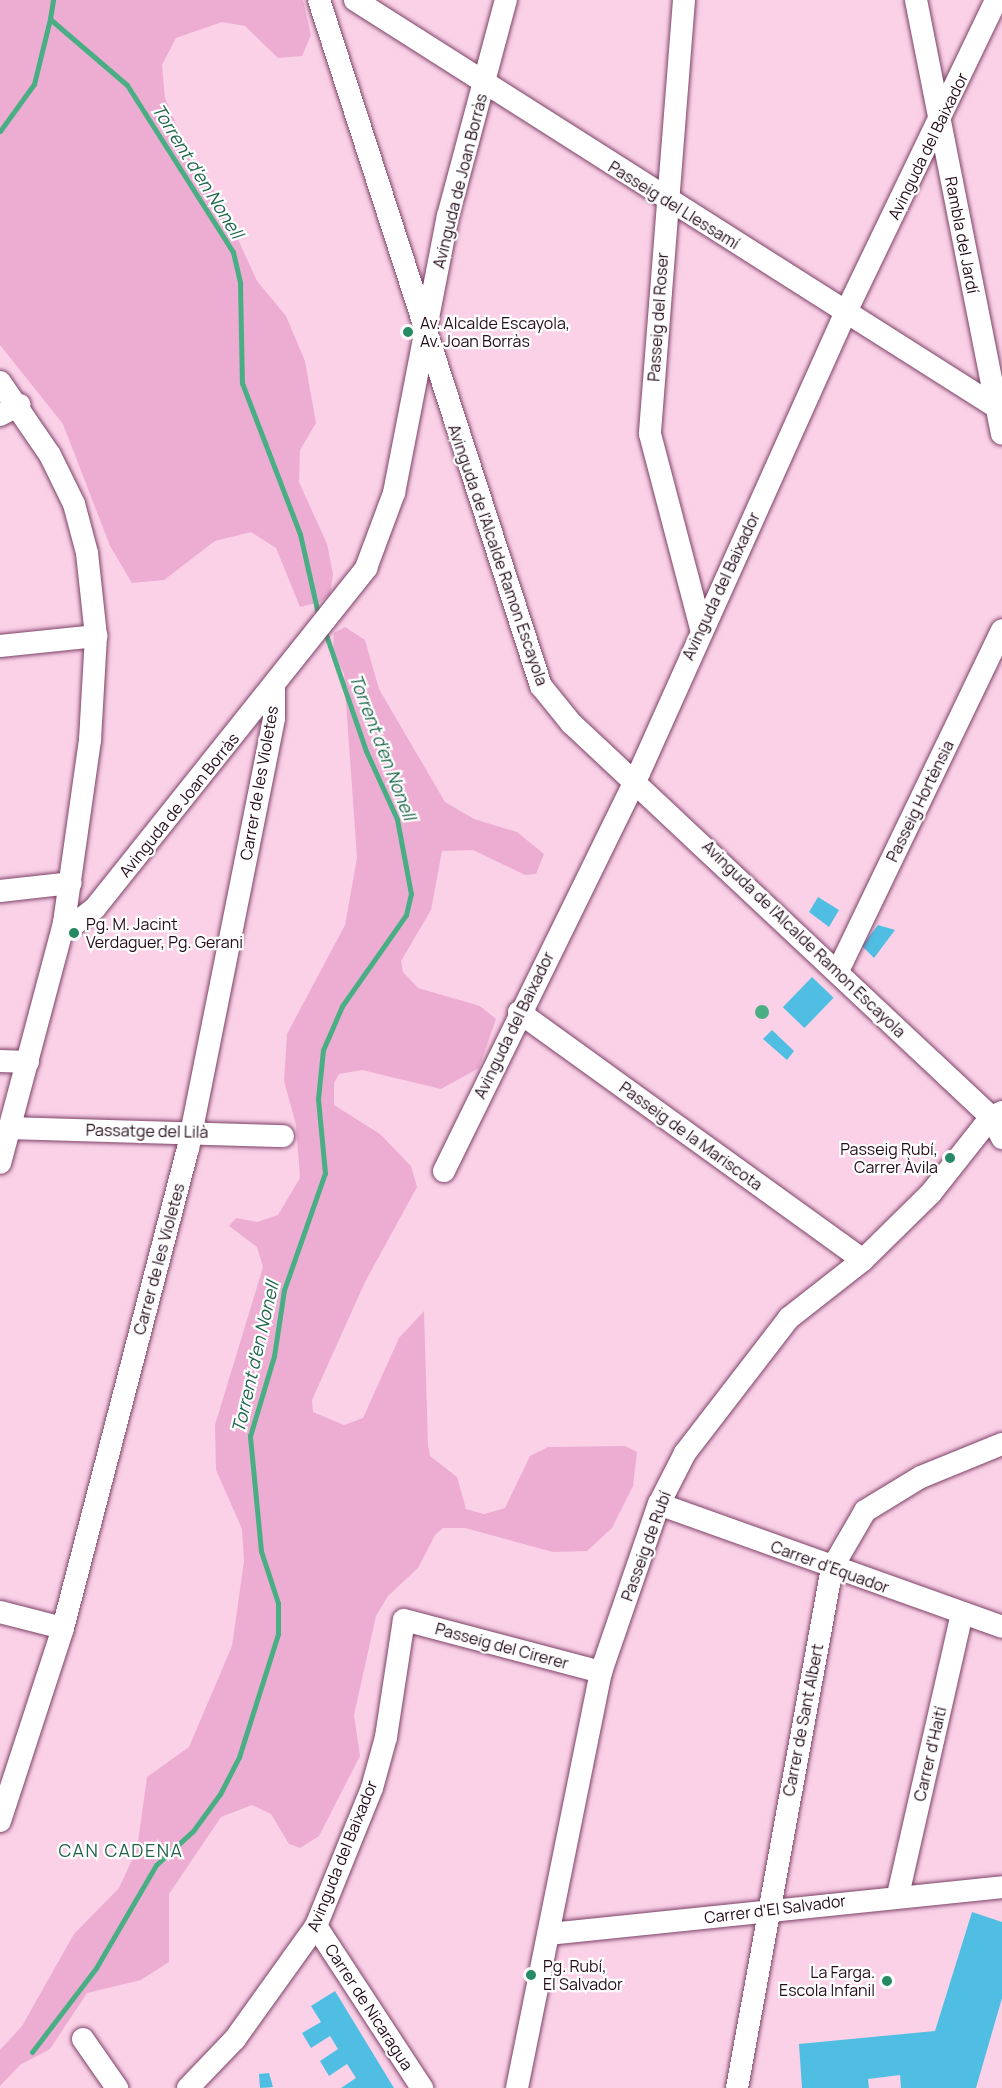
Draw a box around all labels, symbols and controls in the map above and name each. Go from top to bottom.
street label: Avinguda del Baixador [884,69,972,223]
street label: Avinguda de Joan Borràs [429,92,491,270]
water label: Torrent d'en Nonell [148,100,248,242]
street label: Passeig del Llessamí [605,157,743,253]
street label: Rambla del Jardí [941,175,983,295]
street label: Passeig del Roser [644,252,672,382]
place label: Av. Alcalde Escayola, Av. Joan Borràs [420,313,570,351]
marker: Av. Alcalde Escayola, Av. Joan Borràs [401,325,415,339]
street label: Avinguda de l'Alcalde Ramon Escayola [444,422,552,688]
street label: Avinguda del Baixador [678,509,764,663]
water label: Torrent d'en Nonell [345,671,421,823]
street label: Carrer de les Violetes [236,704,282,862]
street label: Avinguda de Joan Borràs [115,729,243,881]
street label: Passeig Hortènsia [882,737,958,865]
street label: Avinguda de l'Alcalde Ramon Escayola [698,837,910,1041]
place label: Pg. M. Jacint Verdaguer, Pg. Gerani [86,914,243,952]
marker: Pg. M. Jacint Verdaguer, Pg. Gerani [67,926,81,940]
street label: Avinguda del Baixador [470,948,558,1102]
street label: Passeig de la Mariscota [616,1078,766,1194]
street label: Passatge del Lilà [86,1120,208,1142]
place label: Passeig Rubí, Carrer Àvila [840,1139,938,1177]
marker: Passeig Rubí, Carrer Àvila [943,1151,957,1165]
street label: Carrer de les Violetes [130,1181,188,1337]
water label: Torrent d'en Nonell [227,1279,283,1435]
street label: Passeig de Rubí [617,1488,675,1604]
street label: Carrer d'Equador [768,1537,892,1597]
street label: Passeig del Cirerer [433,1619,571,1673]
street label: Carrer de Sant Albert [779,1642,827,1798]
street label: Carrer d'Haití [910,1705,950,1803]
street label: Avinguda del Baixador [303,1778,381,1934]
district label: CAN CADENA [59,1839,183,1861]
street label: Carrer d'El Salvador [703,1891,847,1927]
street label: Carrer de Nicaragua [321,1940,417,2074]
place label: Pg. Rubí, El Salvador [543,1956,623,1994]
place label: La Farga. Escola Infanil [779,1962,875,2000]
marker: Pg. Rubí, El Salvador [524,1968,538,1982]
marker: La Farga. Escola Infanil [880,1974,894,1988]

